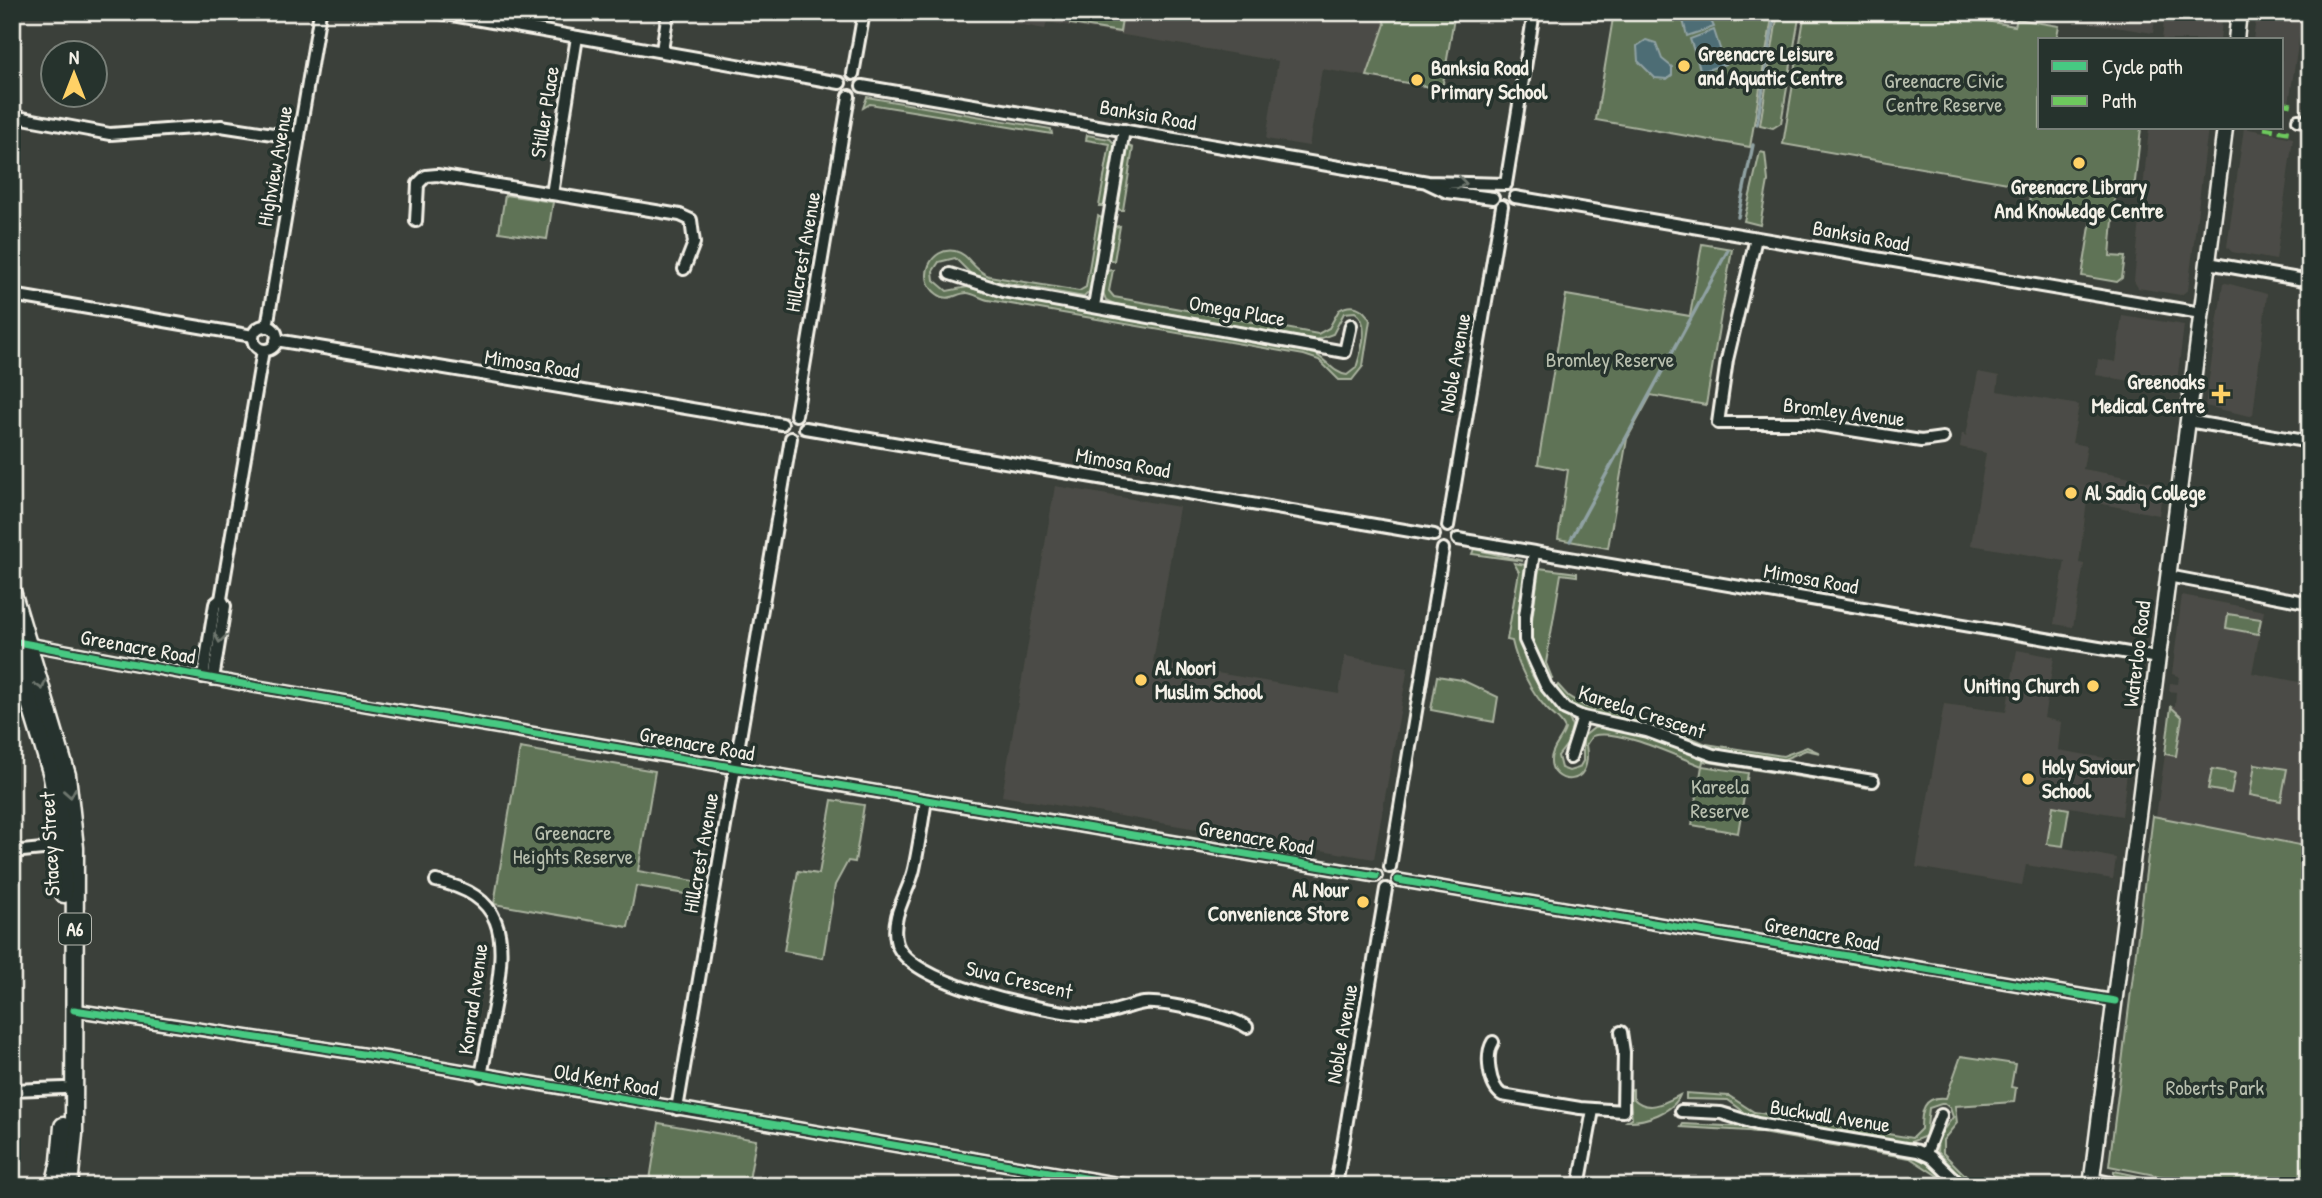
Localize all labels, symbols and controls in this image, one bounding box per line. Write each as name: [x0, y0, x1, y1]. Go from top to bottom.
north arrow: [38, 38, 108, 108]
legend: [2038, 38, 2284, 130]
place label: Greenacre Leisure and Aquatic Centre: [1698, 39, 1844, 93]
text: N: [69, 44, 79, 70]
text: Cycle path: [2102, 52, 2183, 81]
place label: Banksia Road Primary School: [1431, 53, 1548, 107]
marker: Greenacre Leisure and Aquatic Centre: [1676, 58, 1692, 74]
street label: Stiller Place: [523, 64, 566, 160]
park label: Greenacre Civic Centre Reserve: [1884, 66, 2005, 119]
marker: Banksia Road Primary School: [1409, 72, 1425, 88]
text: Path: [2102, 86, 2137, 115]
street label: Banksia Road: [1098, 92, 1199, 137]
street label: Highview Avenue: [250, 103, 299, 228]
marker: Greenacre Library And Knowledge Centre: [2071, 155, 2087, 171]
place label: Greenacre Library And Knowledge Centre: [1994, 172, 2164, 226]
one-way arrow: [1456, 175, 1468, 190]
street label: Hillcrest Avenue: [778, 190, 827, 314]
street label: Banksia Road: [1811, 213, 1912, 258]
street label: Omega Place: [1187, 288, 1287, 333]
street label: Noble Avenue: [1432, 311, 1477, 415]
street label: Mimosa Road: [483, 342, 582, 385]
park label: Bromley Reserve: [1546, 345, 1674, 374]
place label: Greenoaks Medical Centre: [2091, 367, 2206, 420]
marker: Greenoaks Medical Centre: [2211, 384, 2231, 404]
street label: Bromley Avenue: [1782, 390, 1907, 433]
street label: Mimosa Road: [1074, 440, 1173, 485]
place label: Al Sadiq College: [2085, 478, 2207, 508]
marker: Al Sadiq College: [2063, 485, 2079, 501]
street label: Mimosa Road: [1762, 556, 1861, 601]
street label: Waterloo Road: [2116, 599, 2157, 709]
street label: Greenacre Road: [78, 622, 198, 671]
one-way arrow: [213, 632, 228, 644]
place label: Al Noori Muslim School: [1155, 653, 1263, 706]
place label: Uniting Church: [1964, 671, 2079, 701]
marker: Al Noori Muslim School: [1133, 672, 1149, 688]
street label: Kareela Crescent: [1575, 677, 1710, 746]
marker: Uniting Church: [2085, 678, 2101, 694]
one-way arrow: [32, 679, 47, 691]
street label: Greenacre Road: [637, 719, 757, 768]
place label: Holy Saviour School: [2042, 752, 2136, 805]
marker: Holy Saviour School: [2020, 771, 2036, 787]
park label: Kareela Reserve: [1690, 772, 1750, 825]
one-way arrow: [62, 787, 77, 799]
street label: Stacey Street: [32, 790, 67, 897]
street label: Hillcrest Avenue: [676, 791, 725, 915]
street label: Greenacre Road: [1196, 813, 1316, 862]
park label: Greenacre Heights Reserve: [513, 818, 633, 871]
place label: Al Nour Convenience Store: [1208, 875, 1350, 928]
marker: Al Nour Convenience Store: [1355, 894, 1371, 910]
street label: Greenacre Road: [1762, 909, 1882, 958]
road number: A6: [59, 914, 91, 945]
street label: Konrad Avenue: [450, 942, 495, 1056]
street label: Suva Crescent: [963, 953, 1076, 1006]
street label: Noble Avenue: [1319, 982, 1364, 1086]
street label: Old Kent Road: [552, 1056, 661, 1103]
park label: Roberts Park: [2166, 1073, 2264, 1102]
street label: Buckwall Avenue: [1768, 1092, 1892, 1139]

